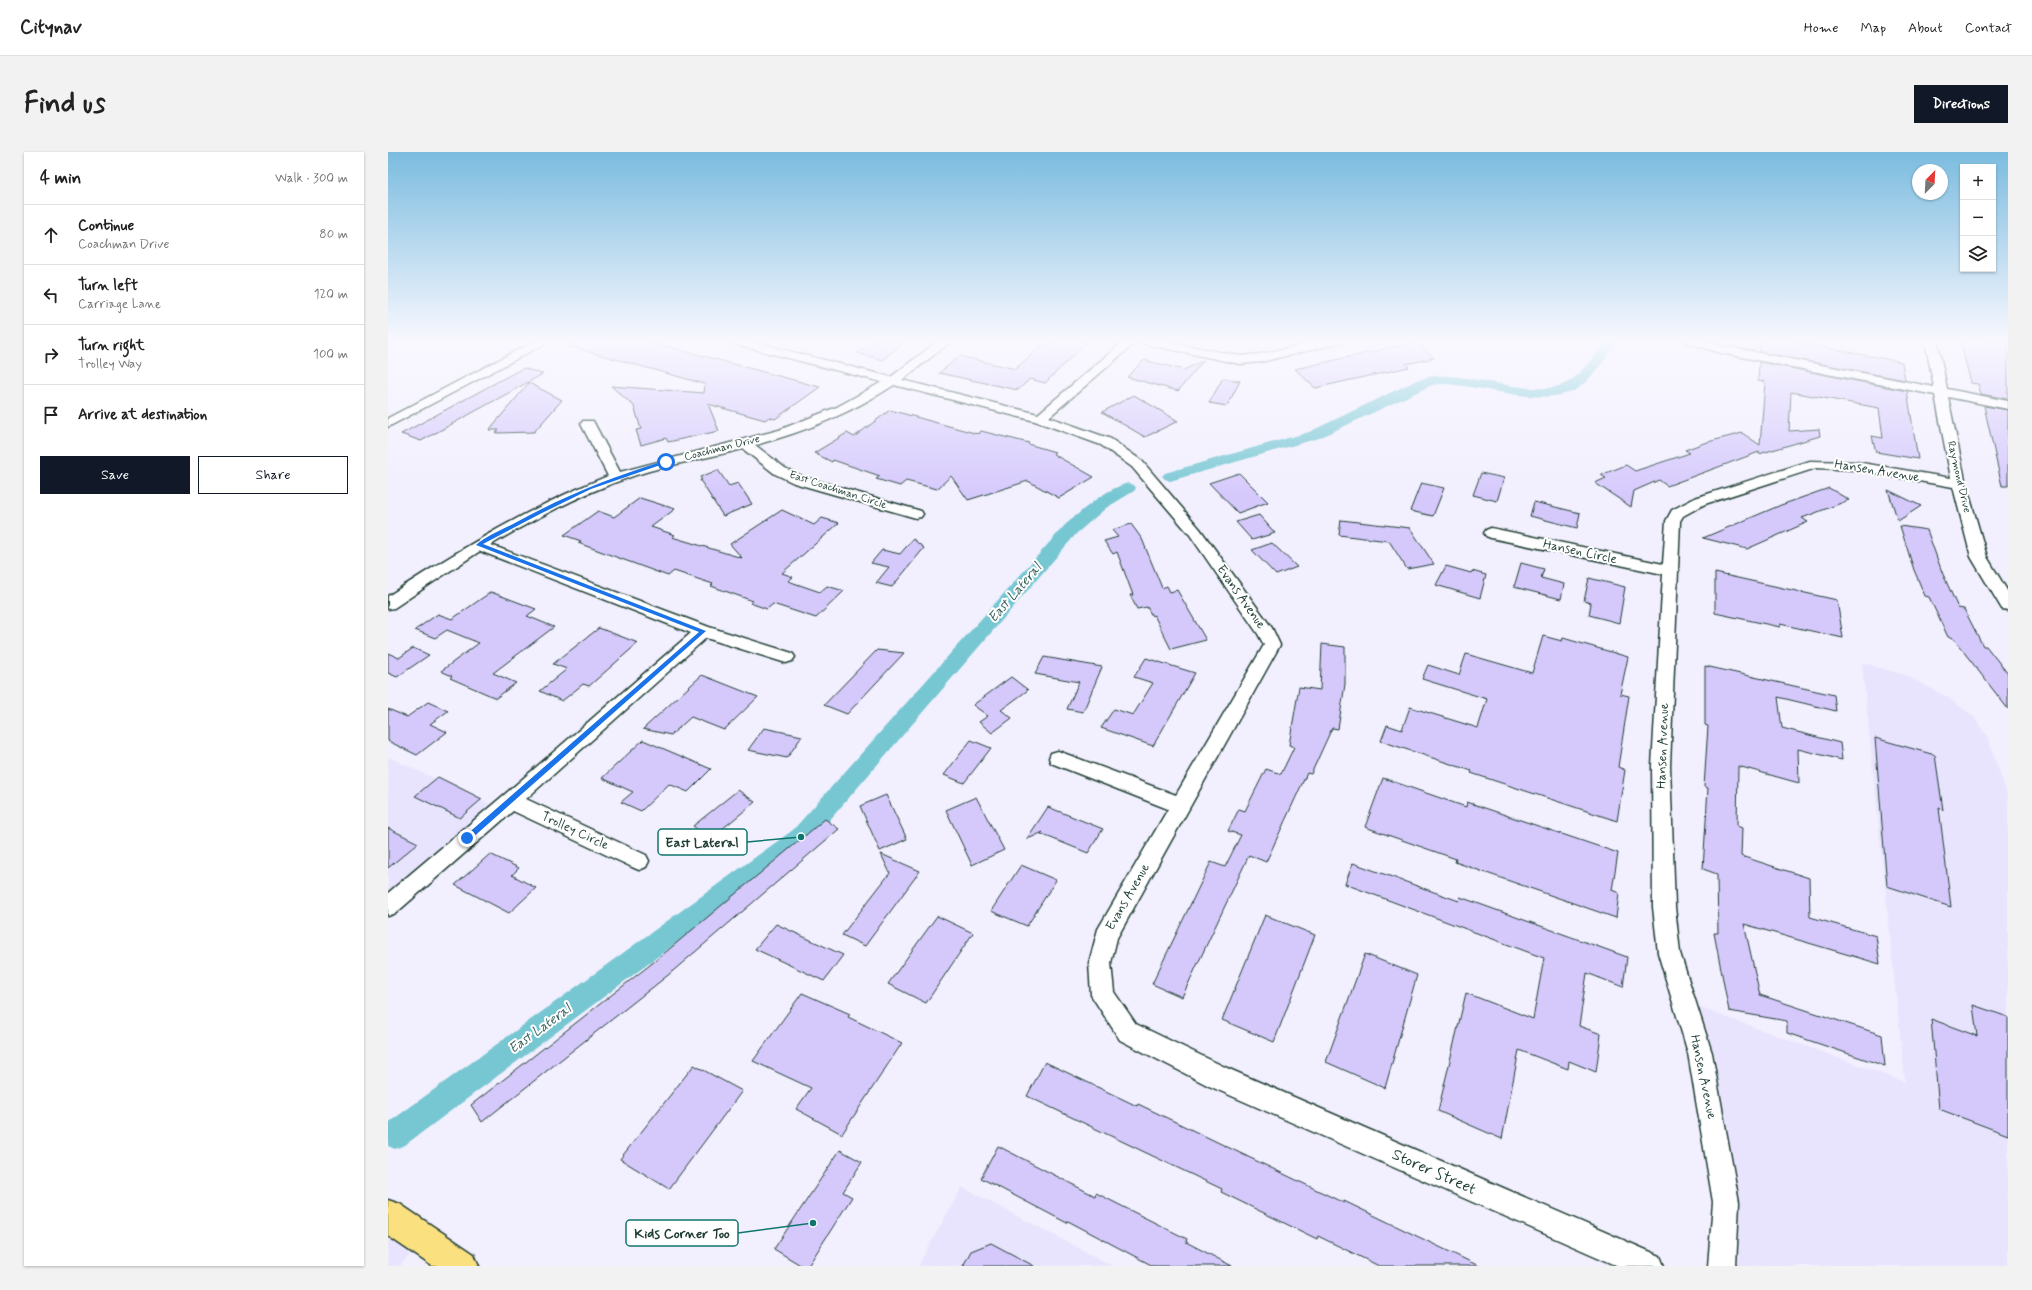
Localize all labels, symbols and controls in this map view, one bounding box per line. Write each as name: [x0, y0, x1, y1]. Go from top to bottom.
text: Citynav: [20, 15, 82, 40]
text: Home: [1804, 19, 1838, 37]
text: Map: [1860, 19, 1886, 37]
text: About: [1908, 19, 1943, 37]
text: Contact: [1965, 19, 2012, 37]
button: Directions: [1914, 85, 2008, 123]
text: Find us: [24, 86, 105, 123]
north arrow: [1912, 164, 1948, 200]
map controls: [1960, 164, 1996, 272]
button: +: [1960, 164, 1996, 200]
text: 4 min: [40, 167, 81, 189]
text: Walk · 300 m: [275, 170, 348, 187]
button: −: [1960, 200, 1996, 236]
text: Continue: [78, 216, 134, 236]
icon: ahead: [40, 224, 62, 246]
text: 80 m: [319, 226, 348, 243]
text: Coachman Drive: [78, 236, 169, 253]
button: layers: [1960, 236, 1996, 272]
text: Turn left: [78, 276, 138, 296]
icon: left: [40, 284, 62, 306]
text: 120 m: [314, 286, 348, 303]
text: Carriage Lane: [78, 296, 161, 313]
text: Turn right: [78, 336, 145, 356]
icon: right: [40, 344, 62, 366]
text: 100 m: [313, 346, 348, 363]
text: Trolley Way: [78, 356, 142, 373]
icon: arrive: [40, 404, 62, 426]
text: Arrive at destination: [78, 405, 207, 425]
street label: Coachman Drive: [683, 432, 761, 464]
street label: Raymond Drive: [1944, 440, 1974, 514]
route start: [657, 453, 675, 471]
button: Save: [40, 456, 190, 494]
button: Share: [198, 456, 348, 494]
street label: Hansen Avenue: [1833, 456, 1921, 486]
street label: East Coachman Circle: [788, 468, 888, 512]
street label: Hansen Circle: [1541, 536, 1619, 568]
water label: East Lateral: [984, 558, 1047, 627]
street label: Evans Avenue: [1213, 562, 1269, 632]
street label: Hansen Avenue: [1653, 703, 1673, 789]
street label: Trolley Circle: [538, 808, 612, 854]
route end: [458, 829, 476, 847]
callout: East Lateral: [658, 829, 747, 855]
text: East Lateral: [665, 834, 739, 852]
street label: Evans Avenue: [1102, 861, 1154, 933]
water label: East Lateral: [505, 999, 576, 1058]
street label: Hansen Avenue: [1686, 1033, 1720, 1121]
street label: Storer Street: [1389, 1144, 1479, 1200]
callout: Kids Corner Too: [626, 1220, 738, 1246]
text: Kids Corner Too: [634, 1225, 730, 1243]

